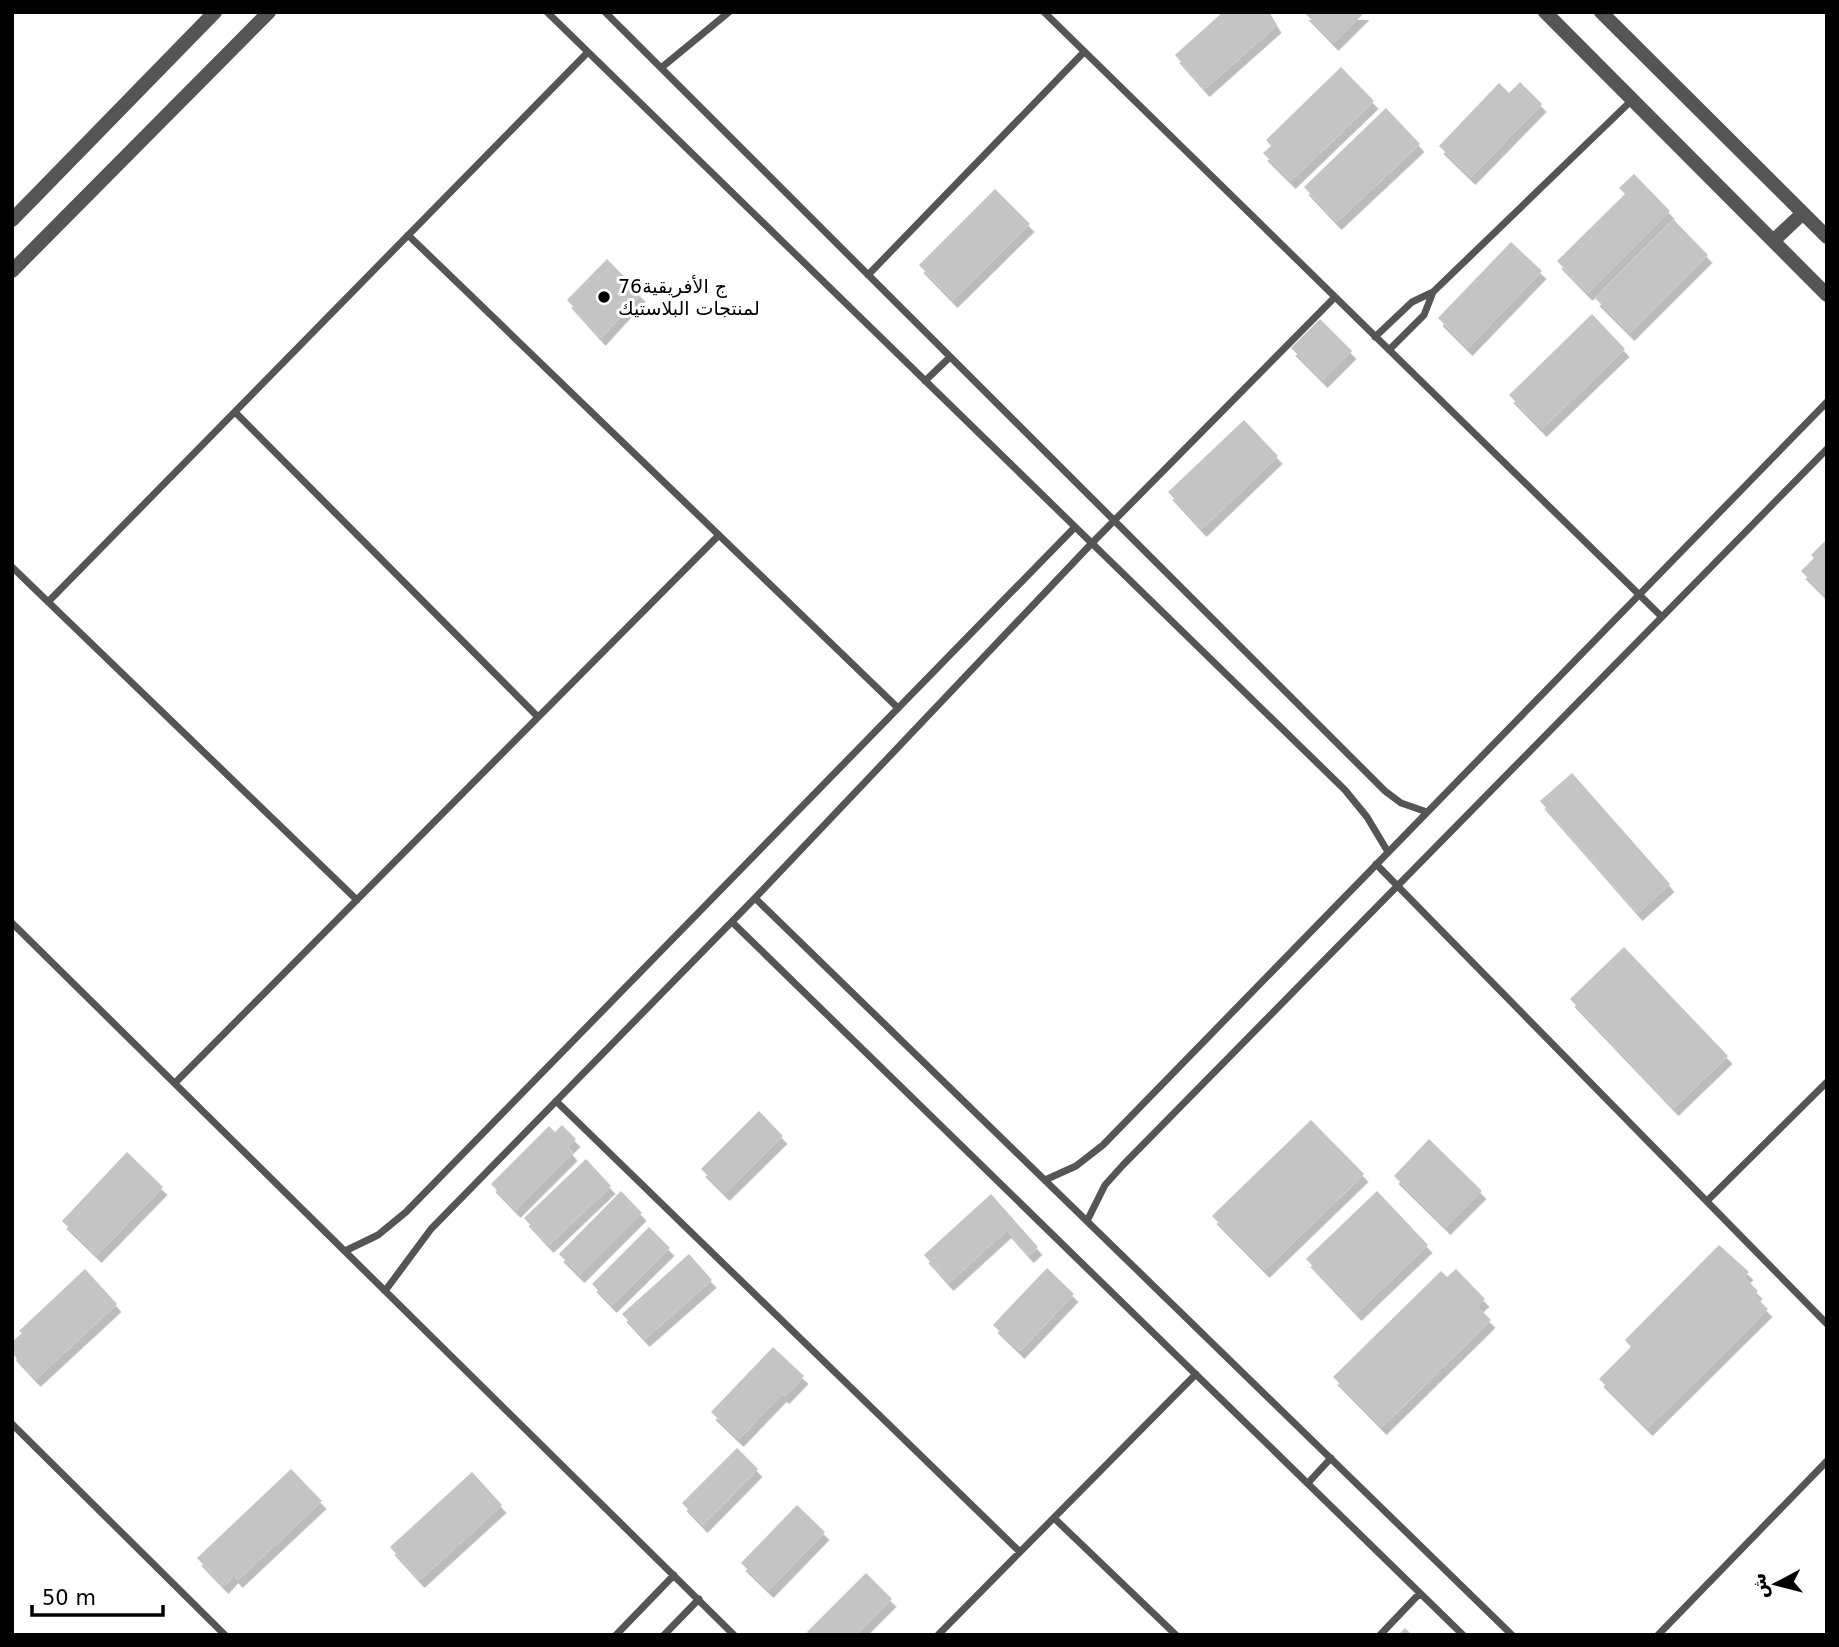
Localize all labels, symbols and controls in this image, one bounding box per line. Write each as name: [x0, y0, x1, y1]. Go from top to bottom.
place label: 76ج الأفريقية لمنتجات البلاستيك: [618, 275, 760, 319]
marker: 76ج الأفريقية لمنتجات البلاستيك: [596, 289, 612, 305]
north arrow: [1741, 1549, 1811, 1619]
text: ش: [1747, 1572, 1773, 1600]
scale bar: [32, 1574, 163, 1618]
text: 50 m: [42, 1586, 96, 1610]

